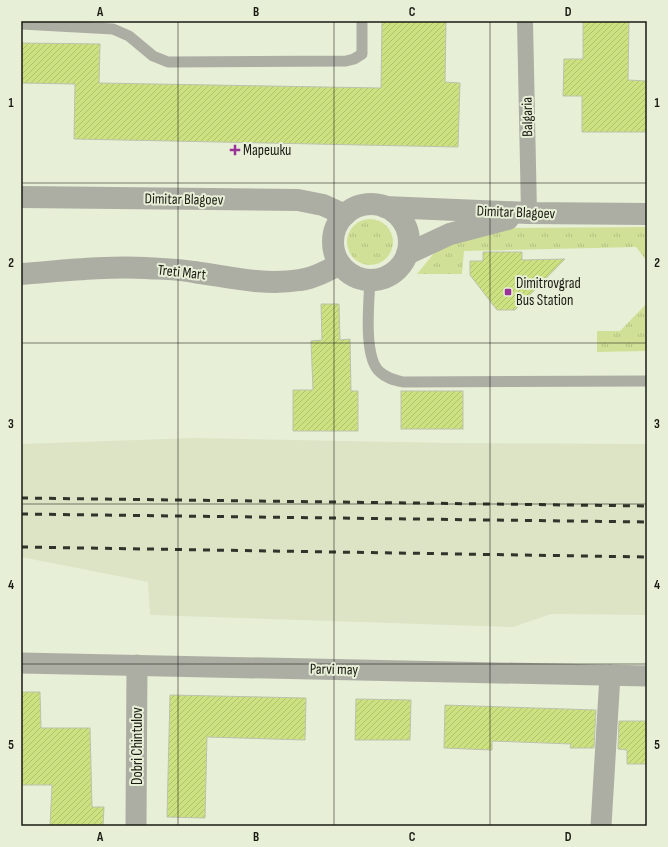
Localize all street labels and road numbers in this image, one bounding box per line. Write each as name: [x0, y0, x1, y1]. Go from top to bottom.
street label: Balgaria: [518, 97, 537, 137]
street label: Dimitar Blagoev: [144, 189, 224, 210]
street label: Dimitar Blagoev: [476, 202, 556, 223]
street label: Treti Mart: [157, 261, 207, 285]
street label: Parvi may: [310, 660, 359, 679]
street label: Dobri Chintulov: [128, 707, 147, 785]

